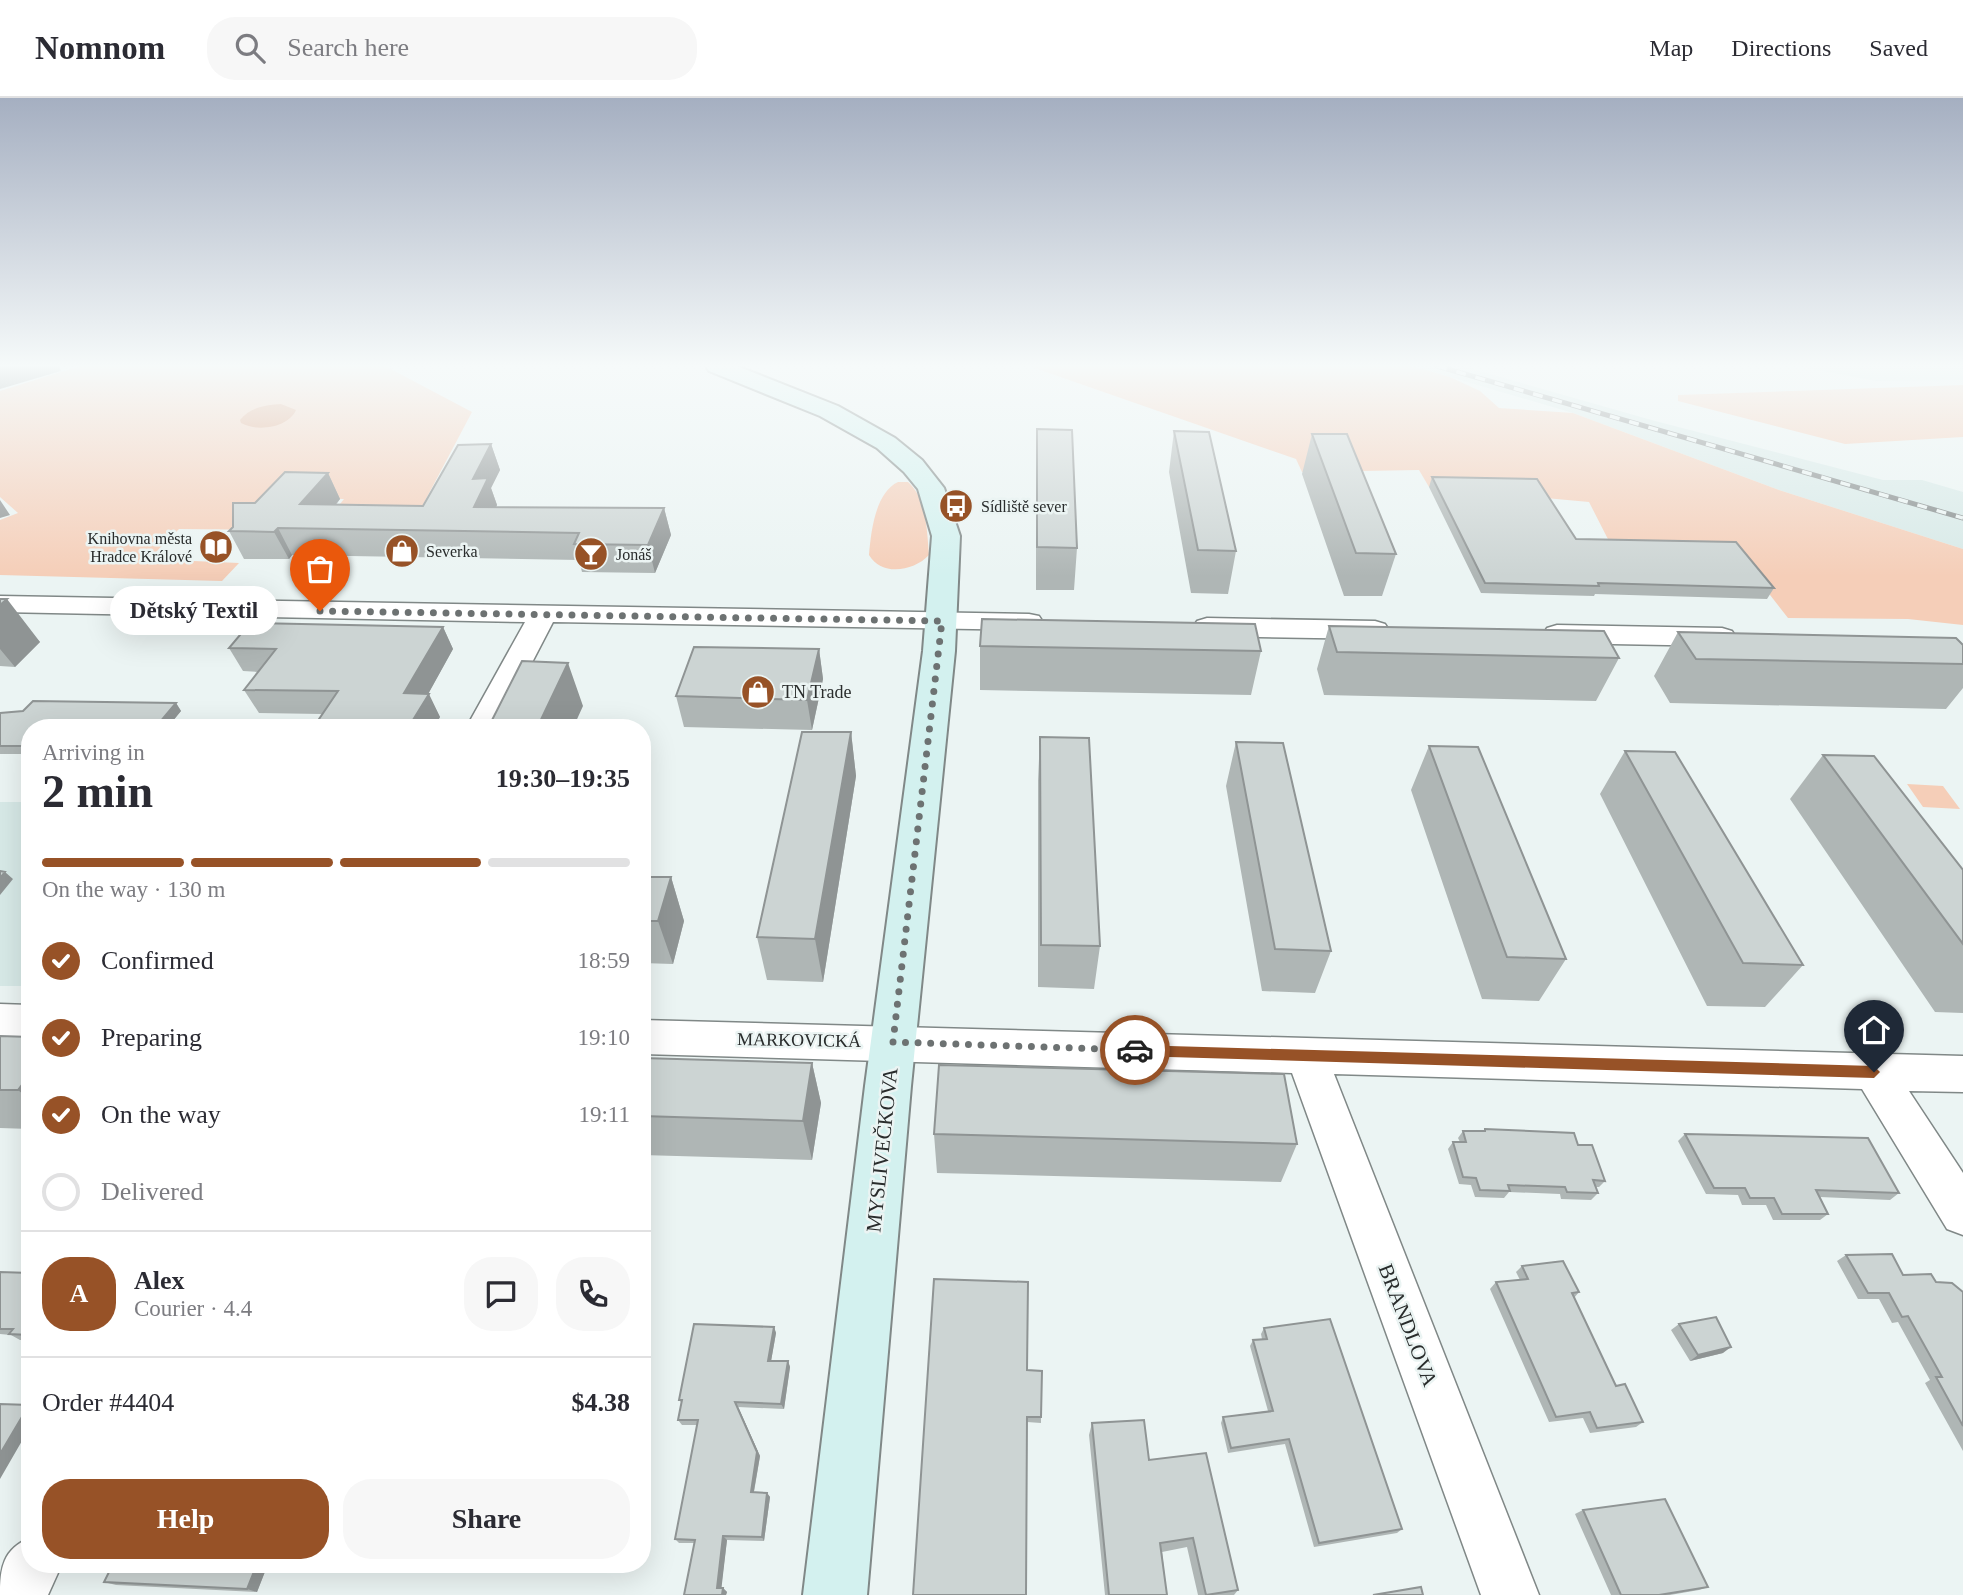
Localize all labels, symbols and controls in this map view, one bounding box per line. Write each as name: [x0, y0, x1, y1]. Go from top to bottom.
search box: [207, 17, 697, 80]
icon: search: [231, 29, 269, 67]
text: Nomnom: [35, 30, 165, 66]
text: Search here: [287, 33, 409, 62]
text: Map: [1649, 35, 1693, 61]
text: Directions: [1731, 35, 1831, 61]
text: Saved: [1869, 35, 1928, 61]
bus stop icon: Sídliště sever: [937, 487, 975, 525]
place label: Sídliště sever: [981, 498, 1067, 515]
library icon: Knihovna města Hradce Králové: [197, 528, 235, 566]
place label: Knihovna města Hradce Králové: [88, 530, 192, 565]
shop icon: Severka: [383, 532, 421, 570]
bar icon: Jonáš: [572, 535, 610, 573]
pin: [290, 539, 350, 611]
place label: Severka: [426, 543, 478, 560]
place label: Jonáš: [616, 546, 652, 563]
icon: bag: [301, 550, 339, 588]
callout: Dětský Textil: [110, 587, 278, 636]
text: Dětský Textil: [130, 598, 258, 623]
shop icon: TN Trade: [739, 673, 777, 711]
place label: TN Trade: [782, 682, 852, 702]
text: Arriving in: [42, 740, 145, 765]
text: 19:30–19:35: [496, 764, 630, 793]
text: 2 min: [42, 766, 153, 817]
text: On the way · 130 m: [42, 877, 225, 902]
icon: check: [42, 942, 80, 980]
text: Confirmed: [101, 946, 214, 975]
text: 18:59: [578, 948, 630, 973]
pin: [1844, 1000, 1904, 1072]
icon: home: [1855, 1011, 1893, 1049]
courier: [1100, 1015, 1170, 1085]
icon: check: [42, 1019, 80, 1057]
text: Preparing: [101, 1023, 202, 1052]
text: 19:10: [578, 1025, 630, 1050]
street label: MARKOVICKÁ: [737, 1028, 861, 1051]
icon: car: [1116, 1031, 1154, 1069]
street label: MYSLIVEČKOVA: [861, 1066, 903, 1233]
icon: check: [42, 1096, 80, 1134]
text: On the way: [101, 1100, 221, 1129]
text: 19:11: [578, 1102, 630, 1127]
text: Delivered: [101, 1177, 204, 1206]
button: chat: [464, 1257, 538, 1331]
button: phone: [556, 1257, 630, 1331]
street label: BRANDLOVA: [1374, 1260, 1443, 1390]
text: Alex: [134, 1266, 185, 1295]
text: A: [70, 1279, 88, 1308]
text: Courier · 4.4: [134, 1296, 252, 1321]
text: Order #4404: [42, 1388, 174, 1417]
text: $4.38: [572, 1388, 630, 1417]
button: Help: [42, 1479, 329, 1559]
button: Share: [343, 1479, 630, 1559]

